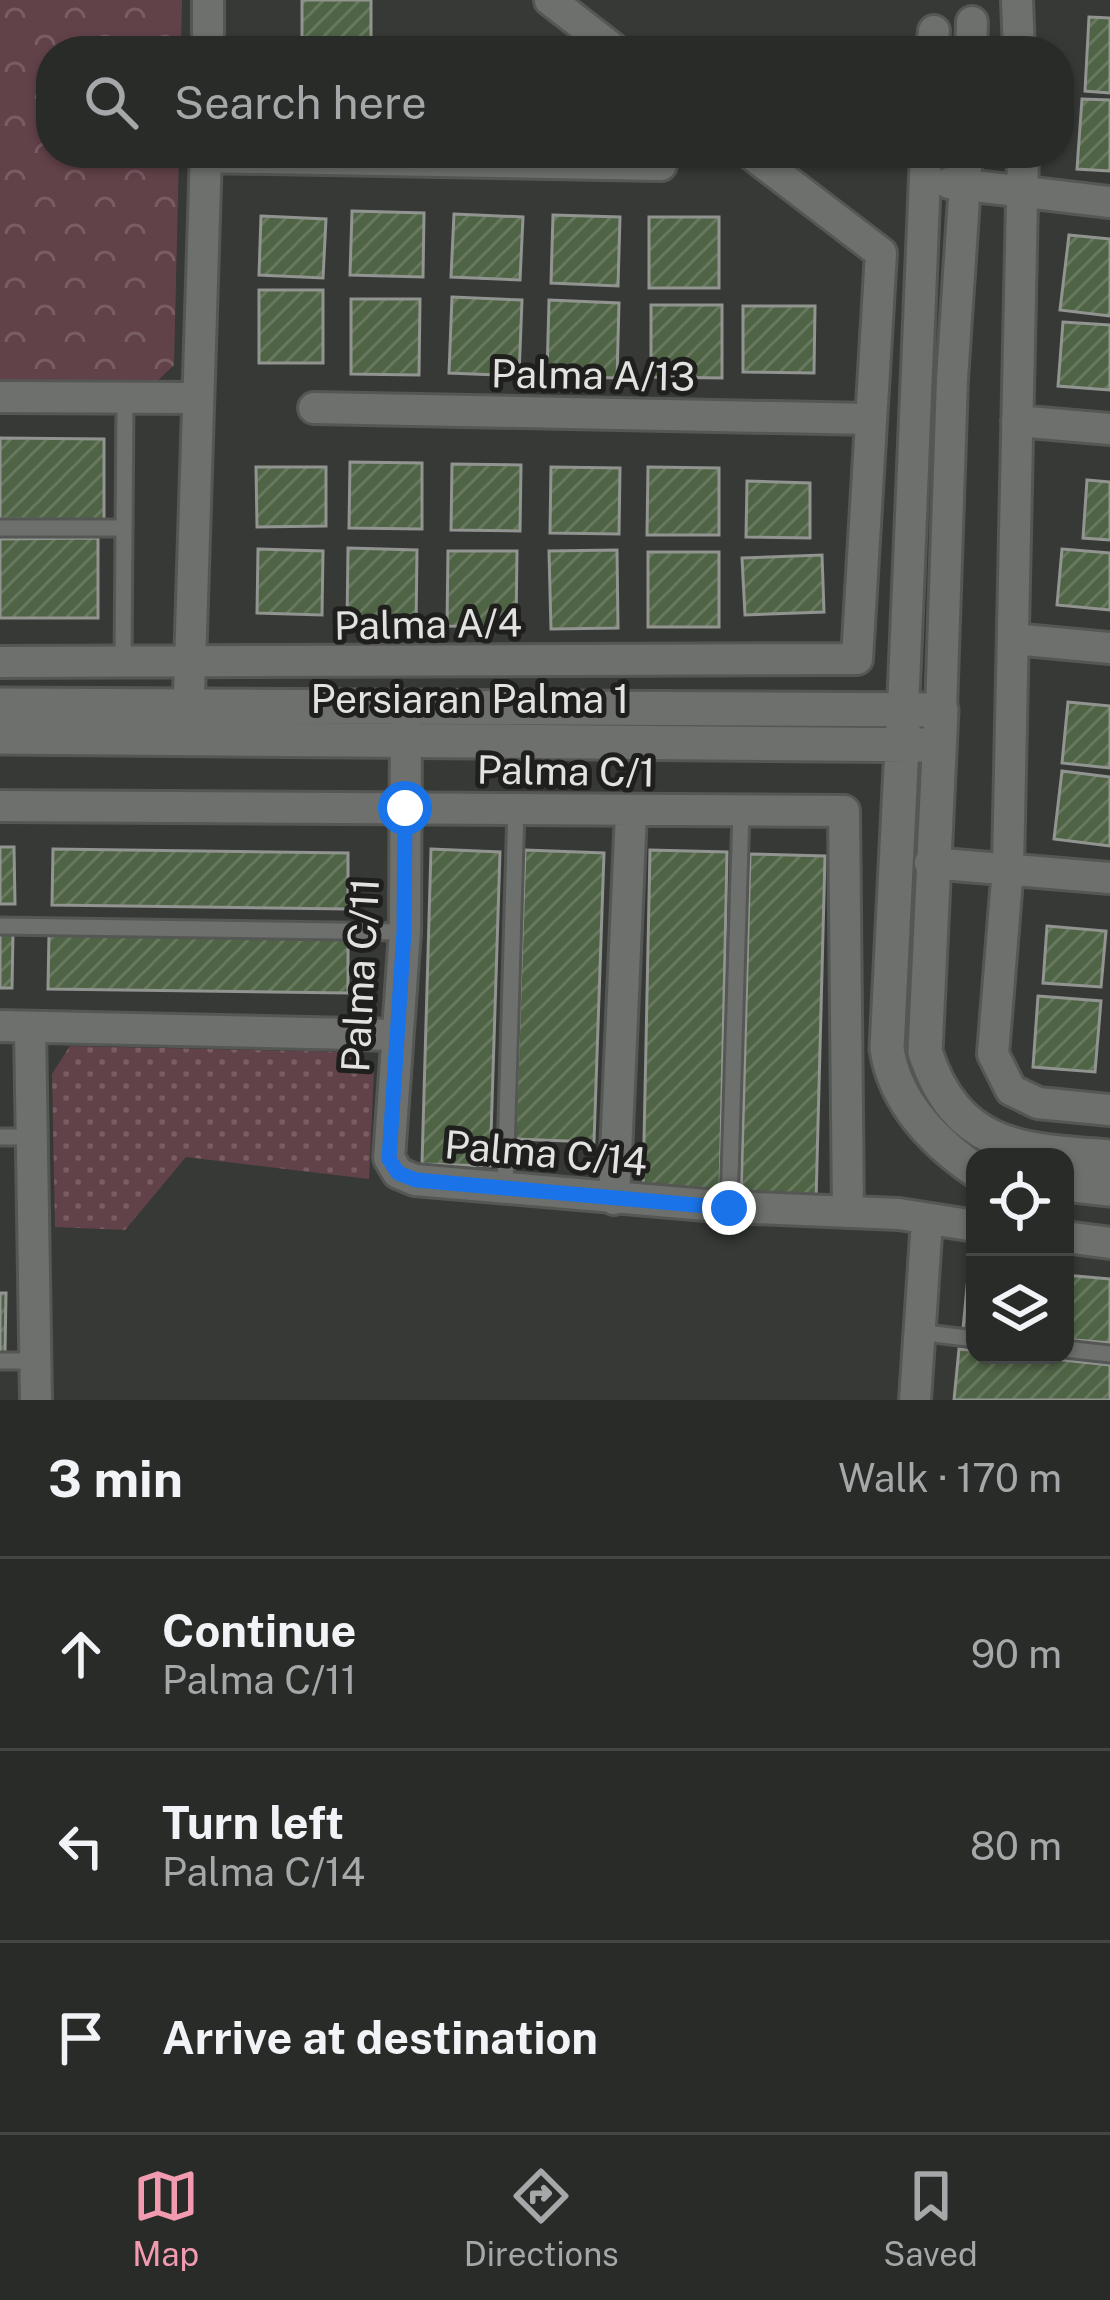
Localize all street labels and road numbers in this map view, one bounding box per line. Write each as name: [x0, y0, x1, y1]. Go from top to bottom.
street label: Palma A/13: [491, 350, 695, 400]
street label: Palma A/4: [333, 599, 523, 649]
street label: Persiaran Palma 1: [311, 676, 629, 722]
street label: Palma C/1: [476, 746, 656, 796]
street label: Palma C/11: [332, 877, 388, 1073]
street label: Palma C/14: [443, 1121, 649, 1185]

